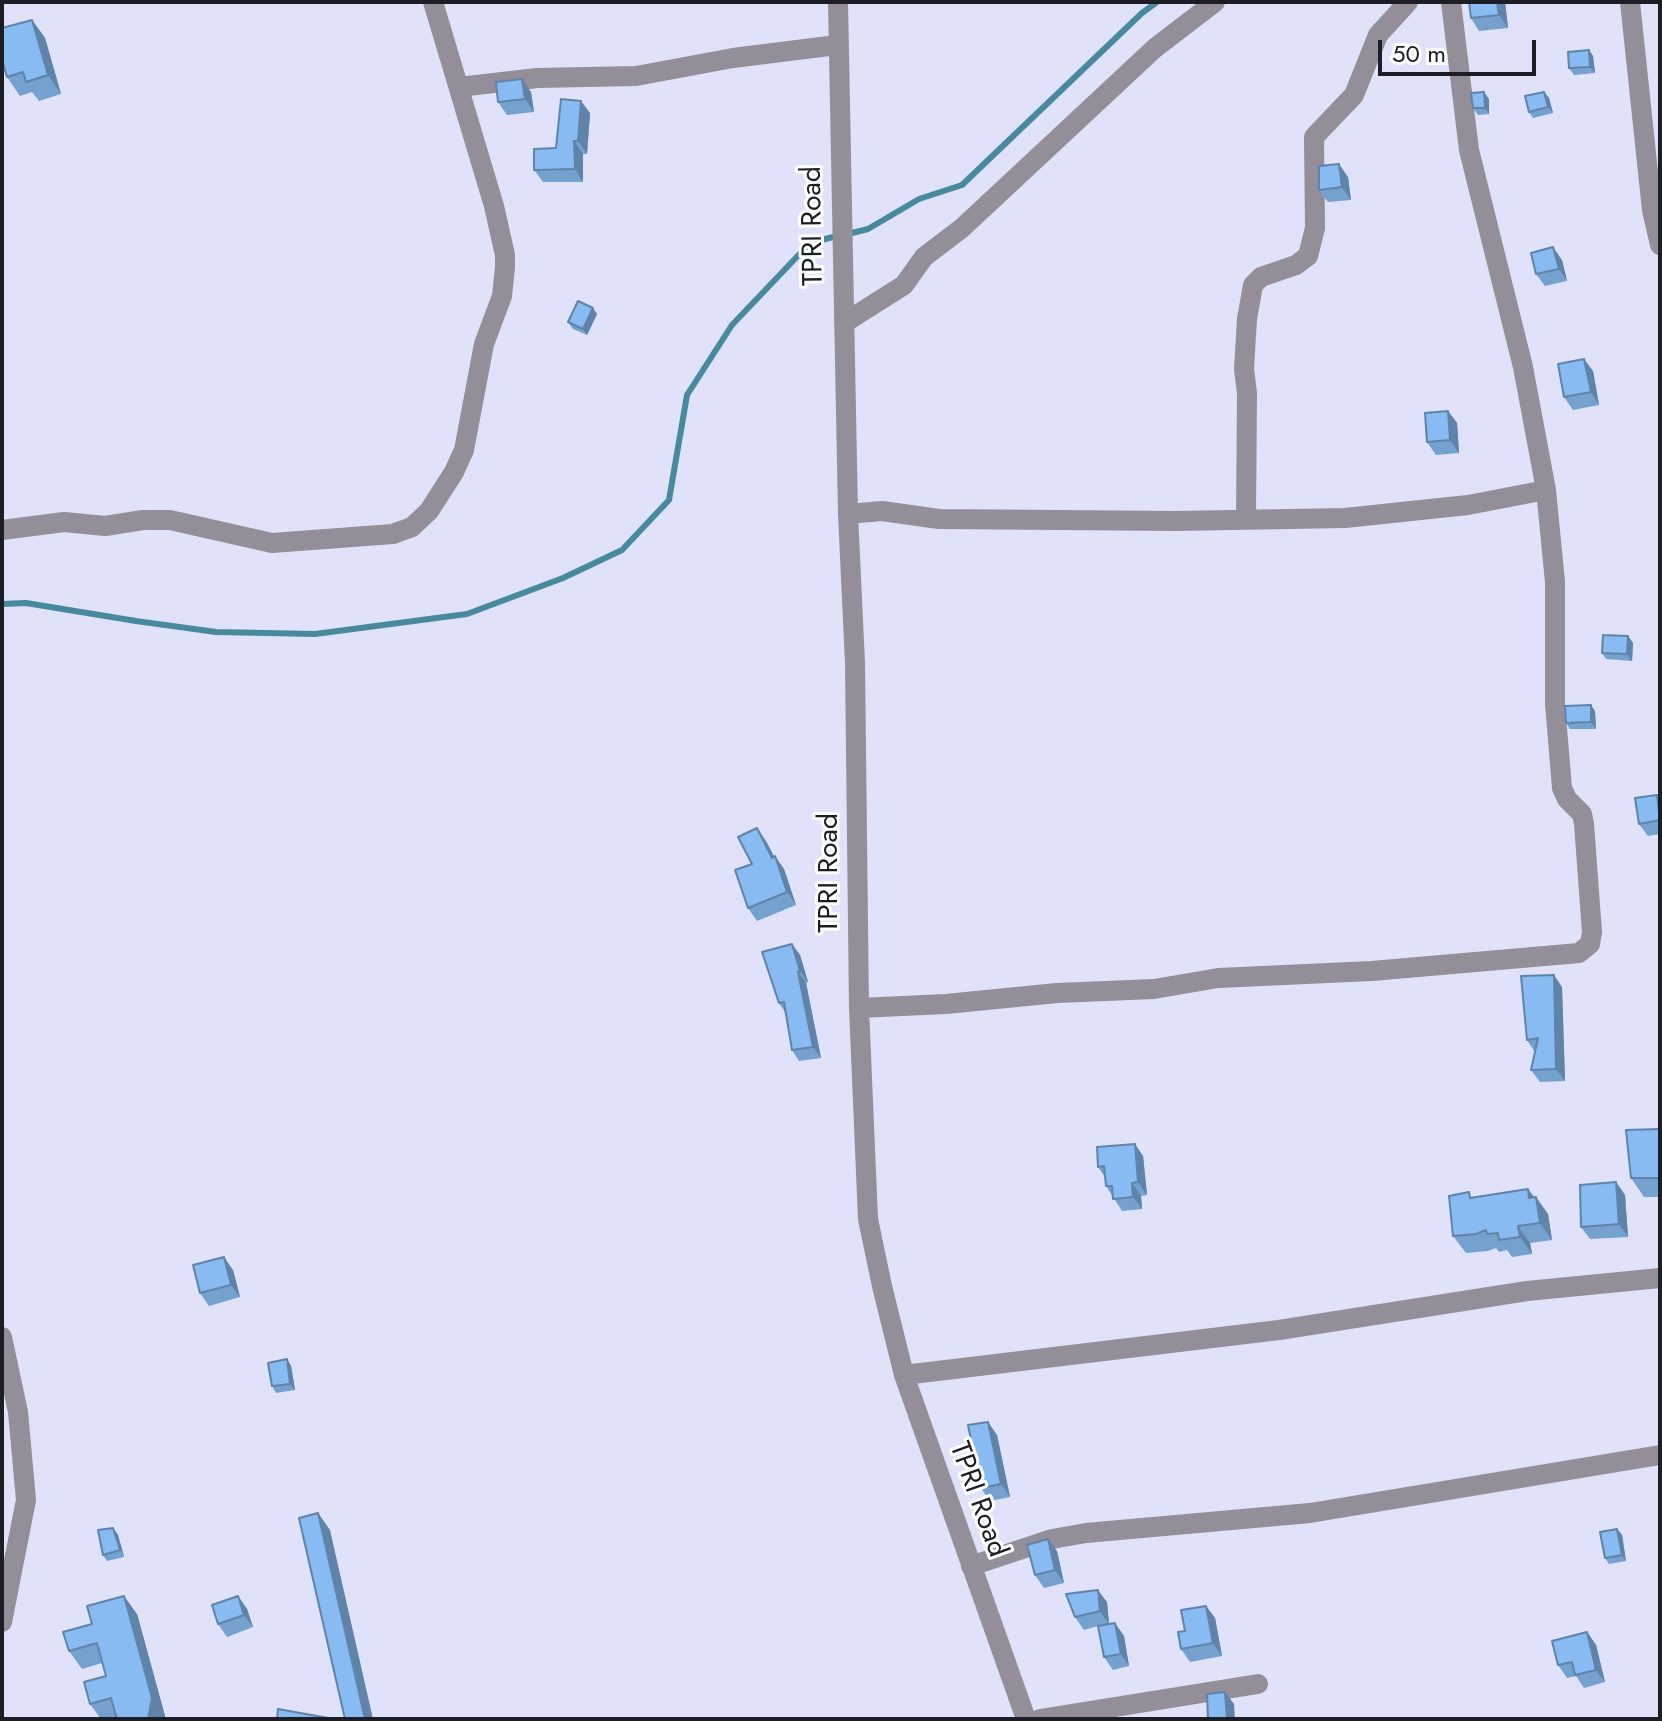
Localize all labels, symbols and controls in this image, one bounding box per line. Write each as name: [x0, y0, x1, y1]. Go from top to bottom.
scale bar: [1382, 24, 1540, 74]
text: 50 m: [1392, 36, 1446, 71]
street label: TPRI Road: [796, 166, 832, 286]
street label: TPRI Road: [813, 813, 847, 933]
street label: TPRI Road: [941, 1438, 1013, 1562]

